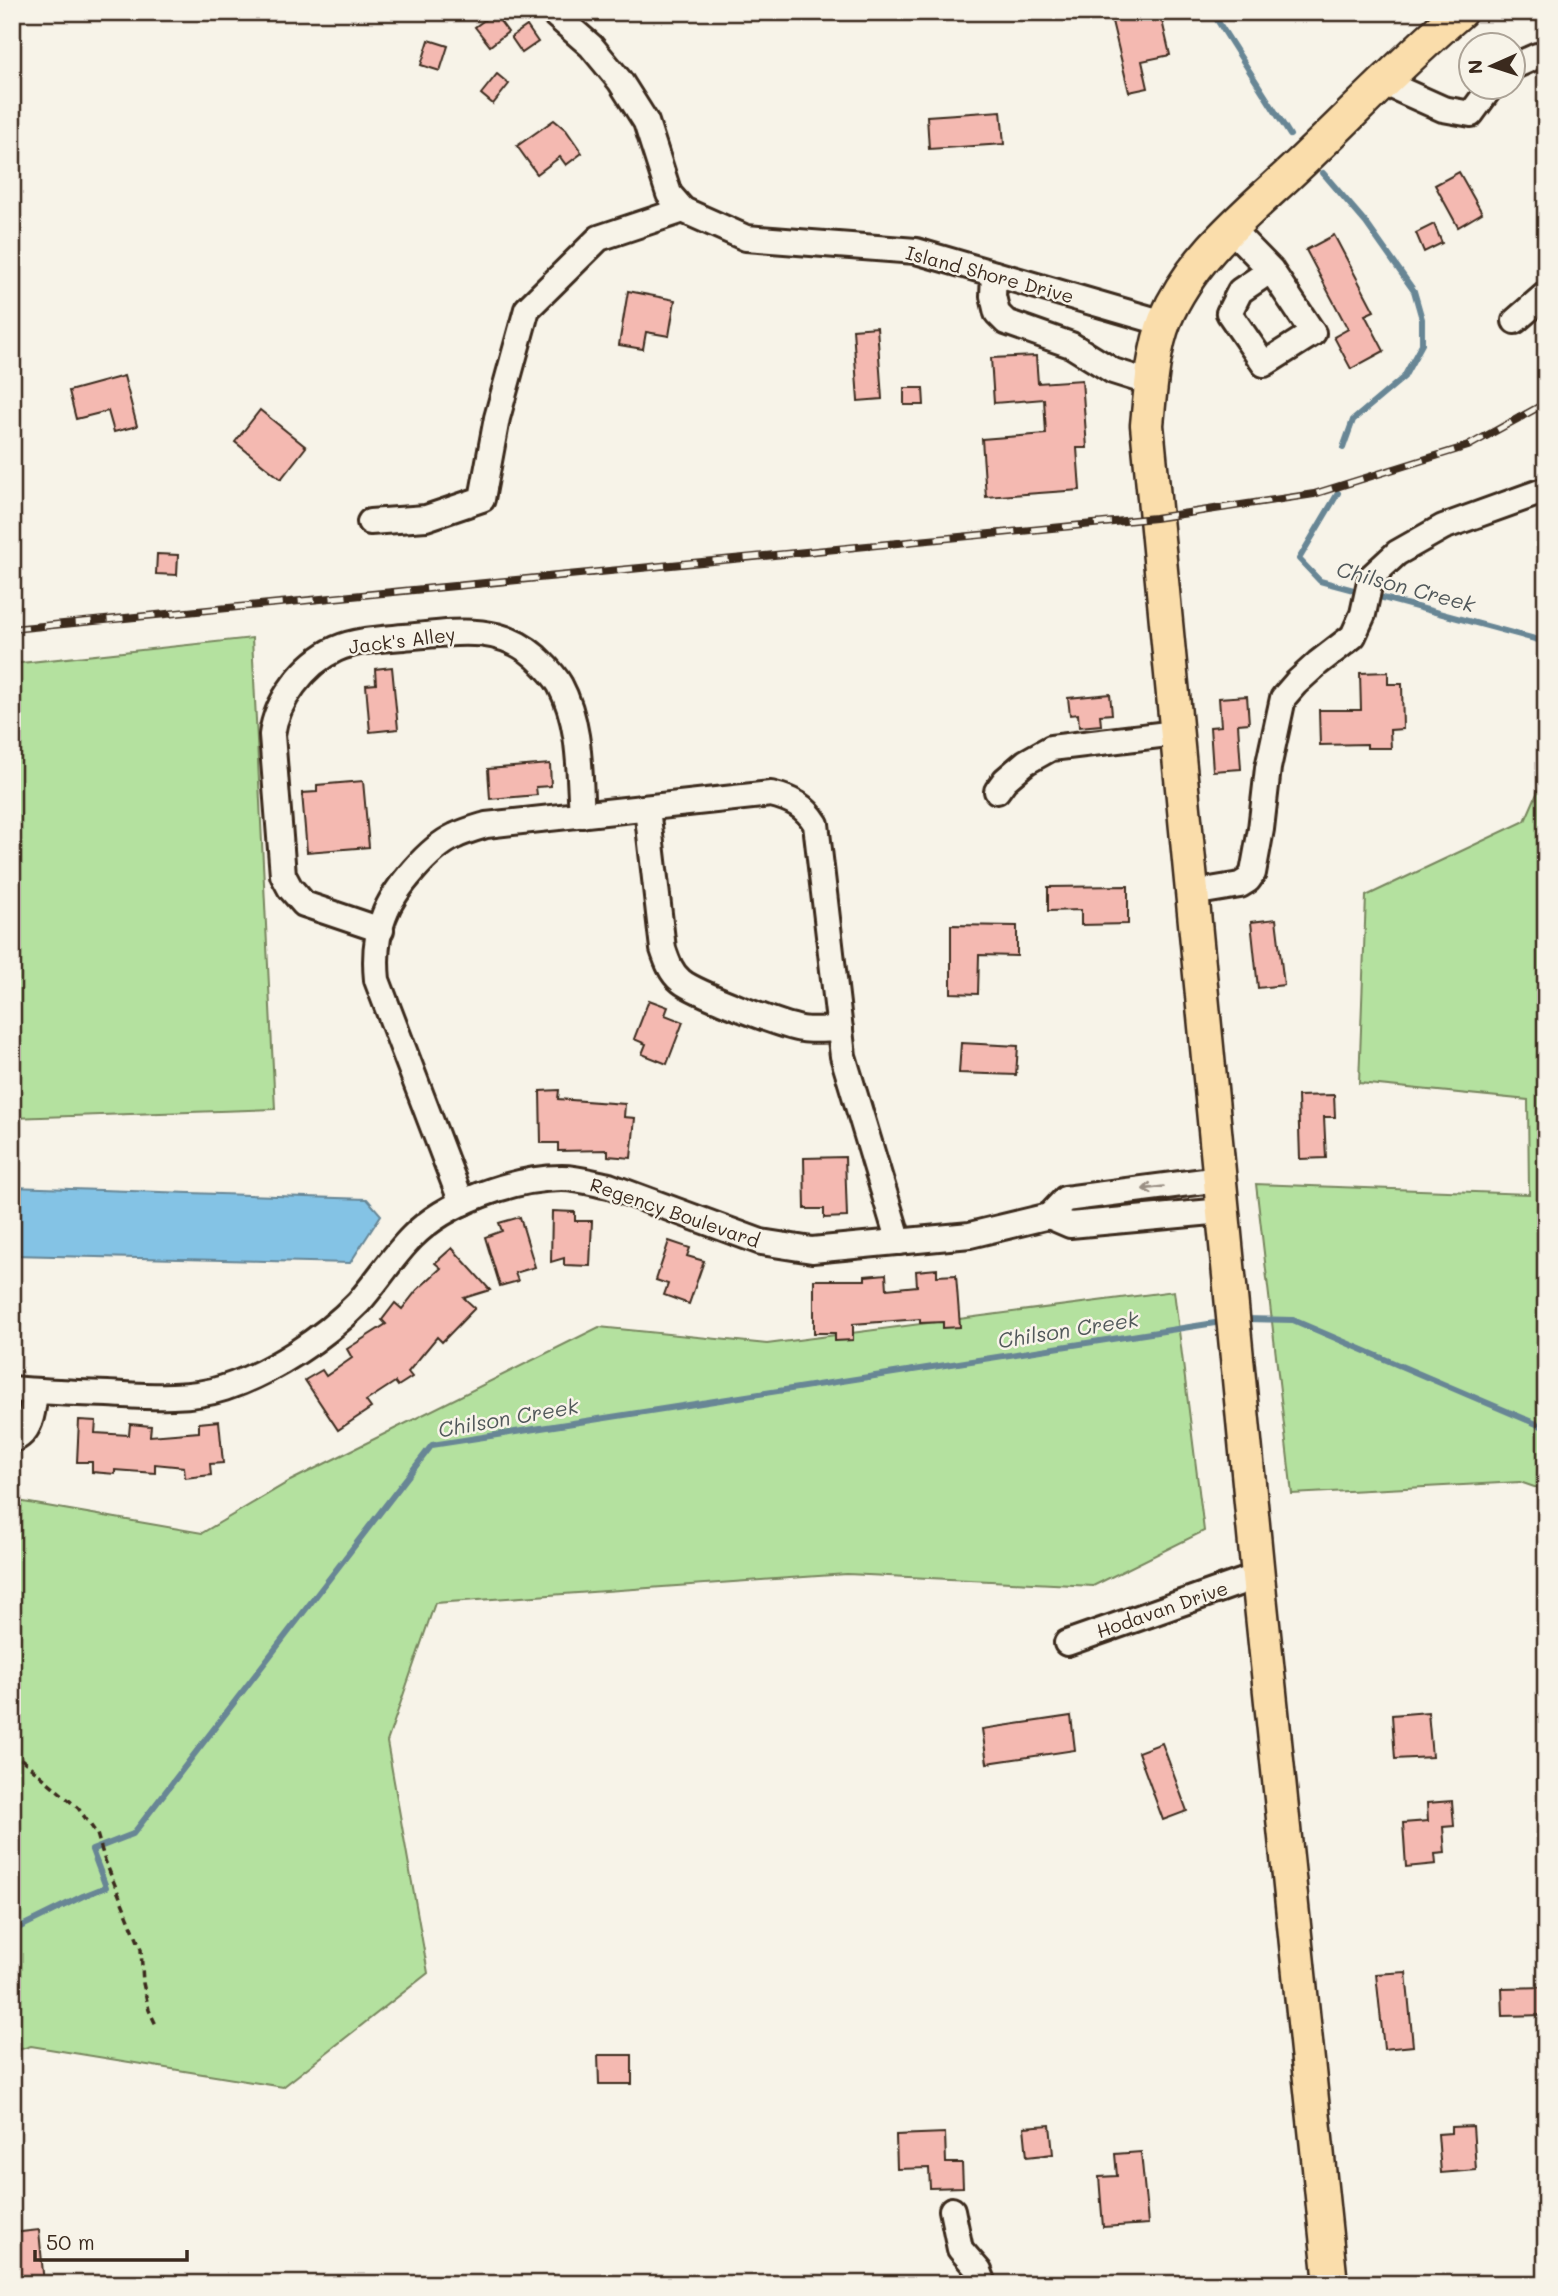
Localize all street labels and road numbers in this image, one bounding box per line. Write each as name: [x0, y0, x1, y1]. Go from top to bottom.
street label: Island Shore Drive: [903, 240, 1077, 308]
street label: Jack's Alley: [347, 621, 457, 659]
street label: Regency Boulevard: [587, 1171, 763, 1253]
street label: Hodavan Drive: [1093, 1575, 1231, 1643]

